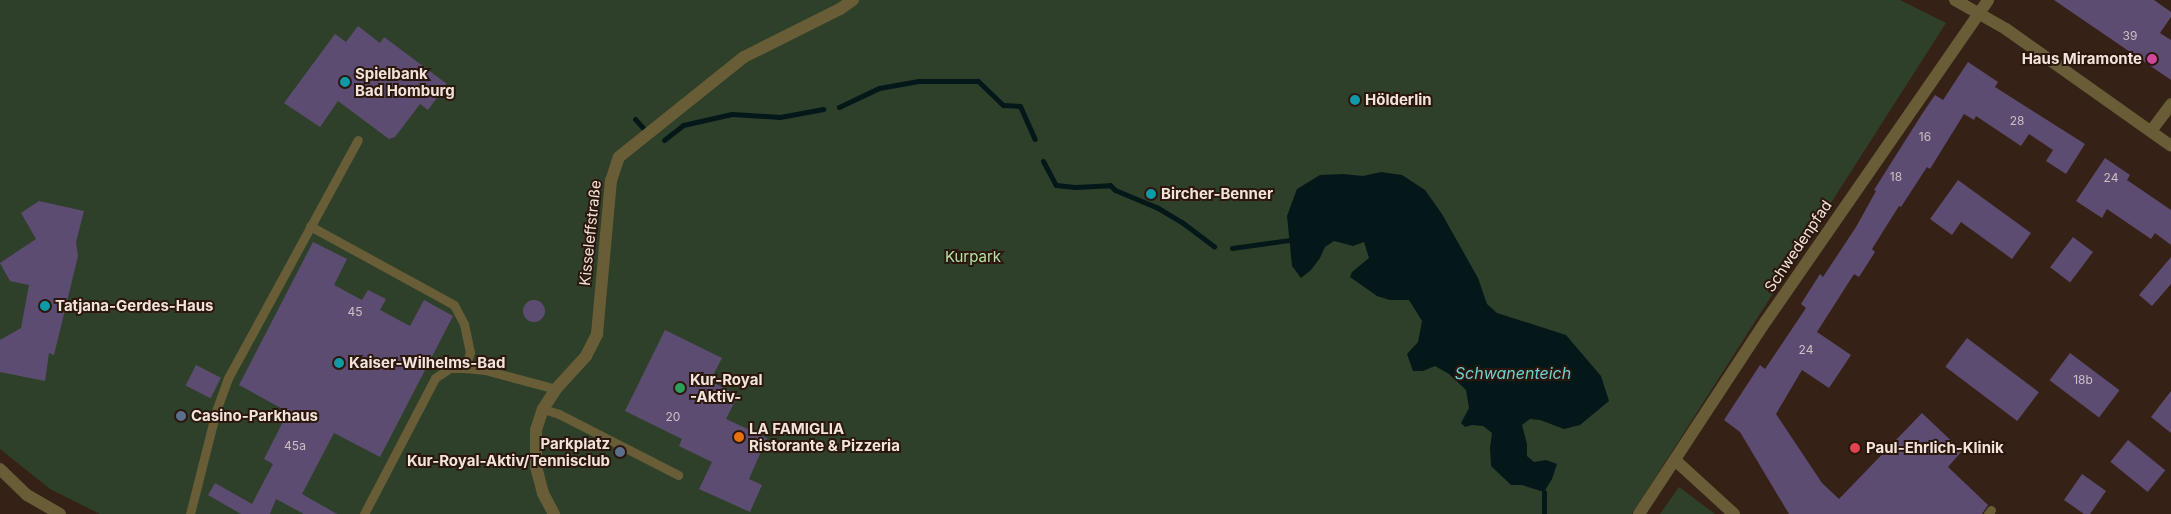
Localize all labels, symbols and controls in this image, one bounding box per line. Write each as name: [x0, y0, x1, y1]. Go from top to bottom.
house number: 39: [2123, 29, 2137, 43]
place label: Haus Miramonte: [2022, 50, 2142, 68]
marker: Haus Miramonte: [2146, 53, 2158, 65]
place label: Spielbank Bad Homburg: [355, 64, 455, 99]
marker: Spielbank Bad Homburg: [339, 76, 351, 88]
place label: Hölderlin: [1365, 91, 1432, 109]
marker: Hölderlin: [1349, 94, 1361, 106]
house number: 28: [2010, 114, 2024, 128]
house number: 16: [1919, 130, 1931, 144]
house number: 18: [1890, 170, 1902, 184]
house number: 24: [2104, 171, 2118, 185]
street label: Kisseleffstraße: [576, 179, 604, 287]
place label: Bircher-Benner: [1161, 185, 1273, 203]
marker: Bircher-Benner: [1145, 188, 1157, 200]
street label: Schwedenpfad: [1761, 197, 1835, 295]
park label: Kurpark: [945, 248, 1001, 266]
place label: Tatjana-Gerdes-Haus: [55, 297, 213, 315]
marker: Tatjana-Gerdes-Haus: [39, 300, 51, 312]
house number: 45: [347, 305, 363, 319]
house number: 24: [1799, 343, 1813, 357]
place label: Kaiser-Wilhelms-Bad: [349, 354, 505, 372]
marker: Kaiser-Wilhelms-Bad: [333, 357, 345, 369]
water label: Schwanenteich: [1455, 363, 1571, 383]
place label: Kur-Royal -Aktiv-: [690, 370, 762, 405]
house number: 18b: [2073, 373, 2093, 387]
marker: Kur-Royal -Aktiv-: [674, 382, 686, 394]
place label: Casino-Parkhaus: [191, 407, 318, 425]
marker: Casino-Parkhaus: [175, 410, 187, 422]
house number: 20: [666, 410, 680, 424]
place label: LA FAMIGLIA Ristorante & Pizzeria: [749, 419, 900, 454]
marker: LA FAMIGLIA Ristorante & Pizzeria: [733, 431, 745, 443]
place label: Parkplatz Kur-Royal-Aktiv/Tennisclub: [407, 434, 610, 469]
house number: 45a: [284, 439, 306, 453]
place label: Paul-Ehrlich-Klinik: [1866, 439, 2004, 457]
marker: Paul-Ehrlich-Klinik: [1848, 441, 1862, 455]
marker: Parkplatz Kur-Royal-Aktiv/Tennisclub: [614, 446, 626, 458]

